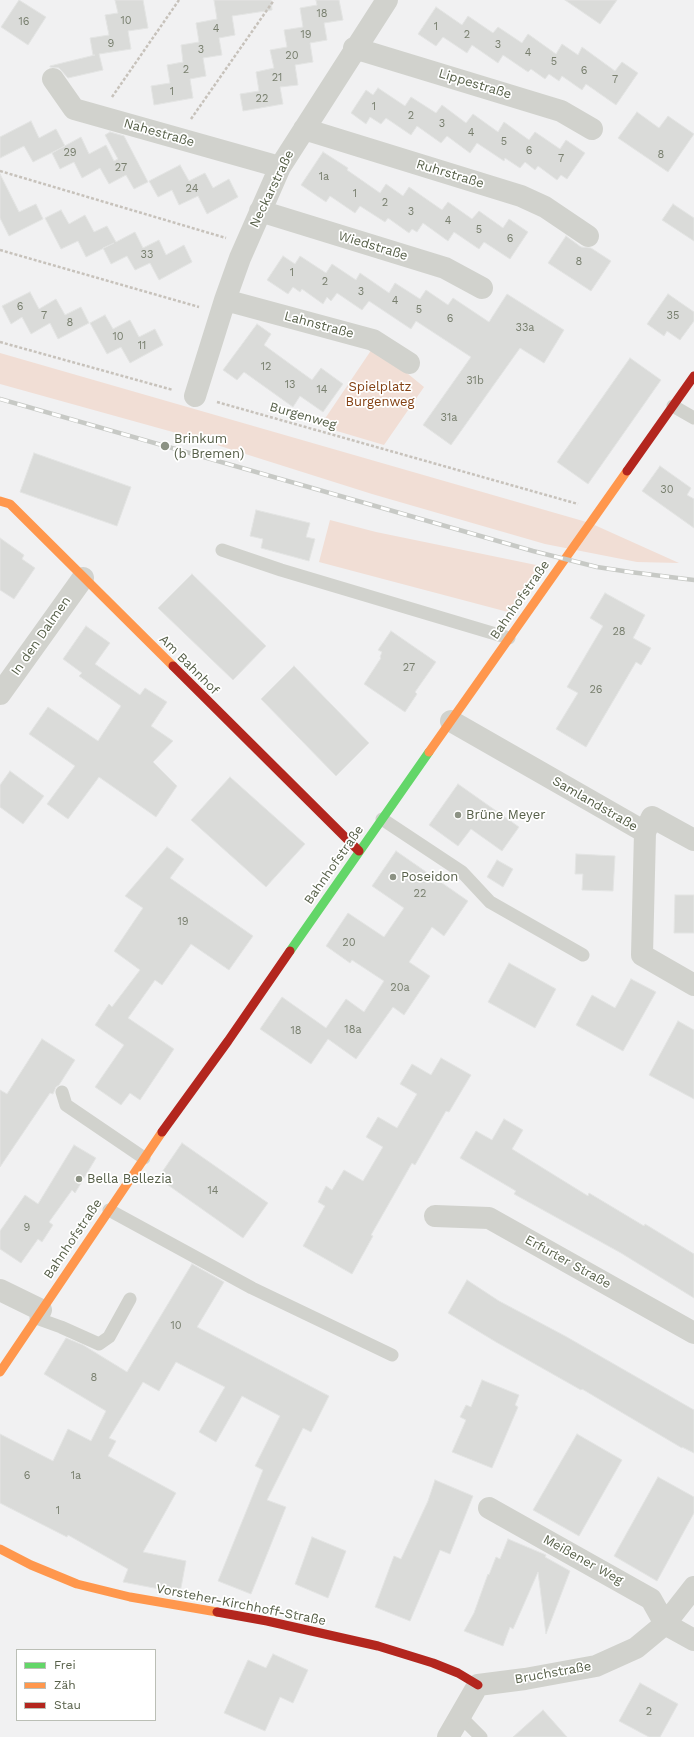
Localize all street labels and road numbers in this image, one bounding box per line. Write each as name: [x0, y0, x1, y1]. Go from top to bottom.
street label: Lippestraße: [437, 66, 513, 102]
street label: Nahestraße: [122, 115, 196, 151]
street label: Neckarstraße: [247, 148, 297, 230]
street label: Ruhrstraße: [414, 156, 486, 192]
street label: Wiedstraße: [336, 228, 410, 264]
street label: Lahnstraße: [282, 308, 356, 342]
street label: Burgenweg: [268, 399, 338, 433]
street label: Bahnhofstraße: [487, 557, 553, 643]
street label: In den Dalmen: [8, 593, 74, 679]
street label: Am Bahnhof: [156, 632, 222, 698]
street label: Samlandstraße: [550, 773, 640, 835]
street label: Bahnhofstraße: [301, 822, 367, 908]
street label: Bahnhofstraße: [41, 1196, 105, 1282]
street label: Erfurter Straße: [522, 1232, 614, 1292]
street label: Meißener Weg: [540, 1532, 626, 1588]
street label: Vorsteher-Kirchhoff-Straße: [155, 1581, 327, 1629]
street label: Bruchstraße: [514, 1659, 592, 1687]

